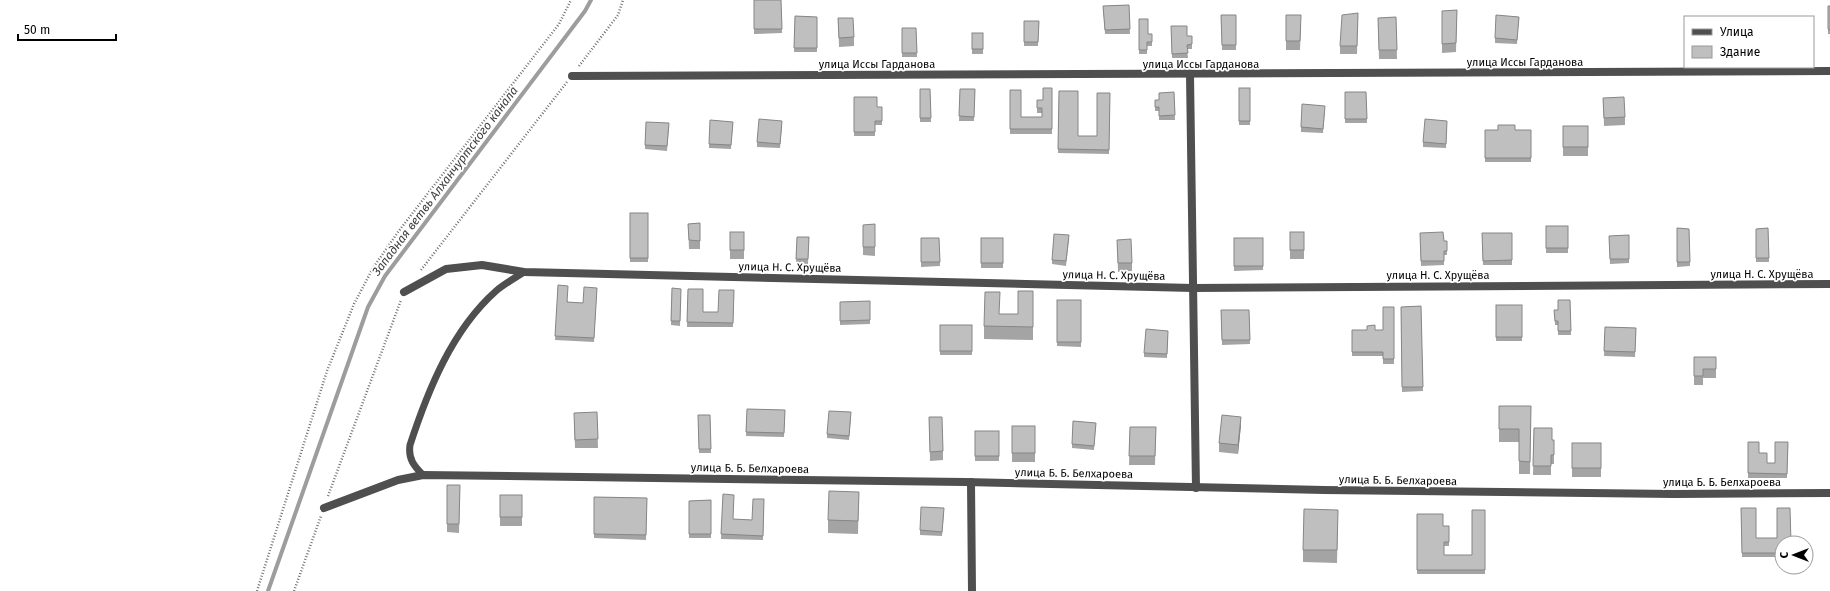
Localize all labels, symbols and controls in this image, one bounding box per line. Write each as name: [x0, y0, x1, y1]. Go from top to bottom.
scale bar: [18, 16, 116, 42]
legend: [1684, 16, 1814, 68]
text: 50 m: [24, 23, 50, 37]
text: Улица: [1720, 25, 1754, 39]
text: Здание: [1720, 45, 1760, 59]
street label: улица Иссы Гарданова: [1467, 56, 1583, 69]
street label: улица Иссы Гарданова: [819, 58, 935, 71]
street label: улица Иссы Гарданова: [1143, 58, 1259, 71]
water label: Западная ветвь Алханчуртского канала: [369, 84, 521, 279]
street label: улица Н. С. Хрущёва: [738, 260, 842, 275]
street label: улица Н. С. Хрущёва: [1062, 268, 1166, 283]
street label: улица Н. С. Хрущёва: [1711, 268, 1813, 281]
street label: улица Н. С. Хрущёва: [1387, 269, 1489, 282]
street label: улица Б. Б. Белхароева: [691, 461, 809, 476]
street label: улица Б. Б. Белхароева: [1015, 466, 1133, 481]
street label: улица Б. Б. Белхароева: [1339, 473, 1457, 488]
street label: улица Б. Б. Белхароева: [1663, 476, 1781, 489]
north arrow: [1774, 535, 1814, 575]
text: С: [1778, 551, 1791, 558]

